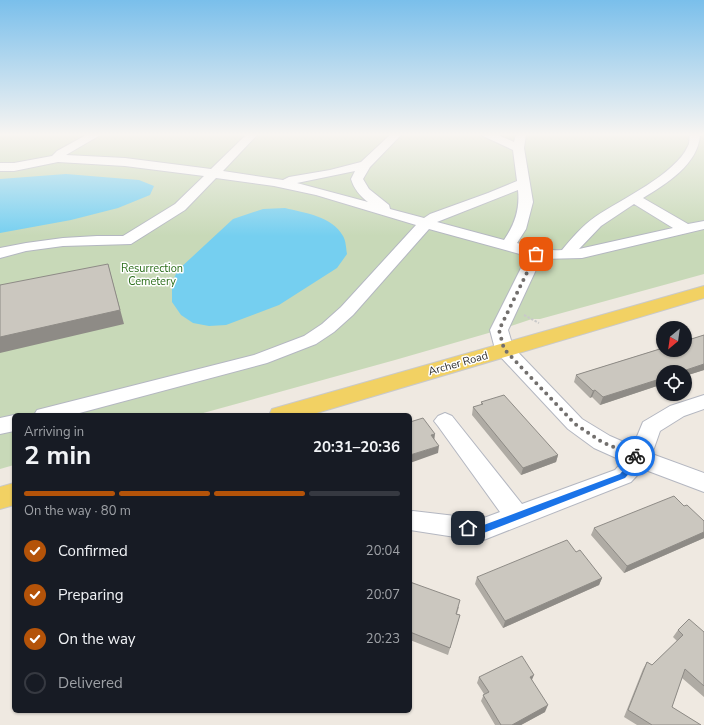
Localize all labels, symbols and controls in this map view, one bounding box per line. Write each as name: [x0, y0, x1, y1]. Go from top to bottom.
pin: [519, 237, 553, 271]
icon: bag: [525, 243, 547, 265]
park label: Resurrection Cemetery: [121, 261, 183, 289]
north arrow: [656, 321, 692, 357]
map controls: [656, 321, 692, 401]
street label: Archer Road: [427, 348, 490, 379]
button: locate: [656, 365, 692, 401]
text: Arriving in: [24, 423, 84, 441]
courier: [615, 436, 655, 476]
text: 20:31–20:36: [313, 437, 400, 457]
text: 2 min: [24, 438, 91, 473]
icon: bike: [624, 445, 646, 467]
text: On the way · 80 m: [24, 502, 131, 520]
pin: [451, 511, 485, 545]
icon: home: [457, 517, 479, 539]
icon: check: [24, 540, 46, 562]
text: Confirmed: [58, 541, 128, 561]
text: 20:04: [366, 542, 400, 560]
icon: check: [24, 584, 46, 606]
text: Preparing: [58, 585, 123, 605]
text: 20:07: [366, 586, 400, 604]
icon: check: [24, 628, 46, 650]
text: On the way: [58, 629, 136, 649]
text: 20:23: [366, 630, 400, 648]
text: Delivered: [58, 673, 123, 693]

